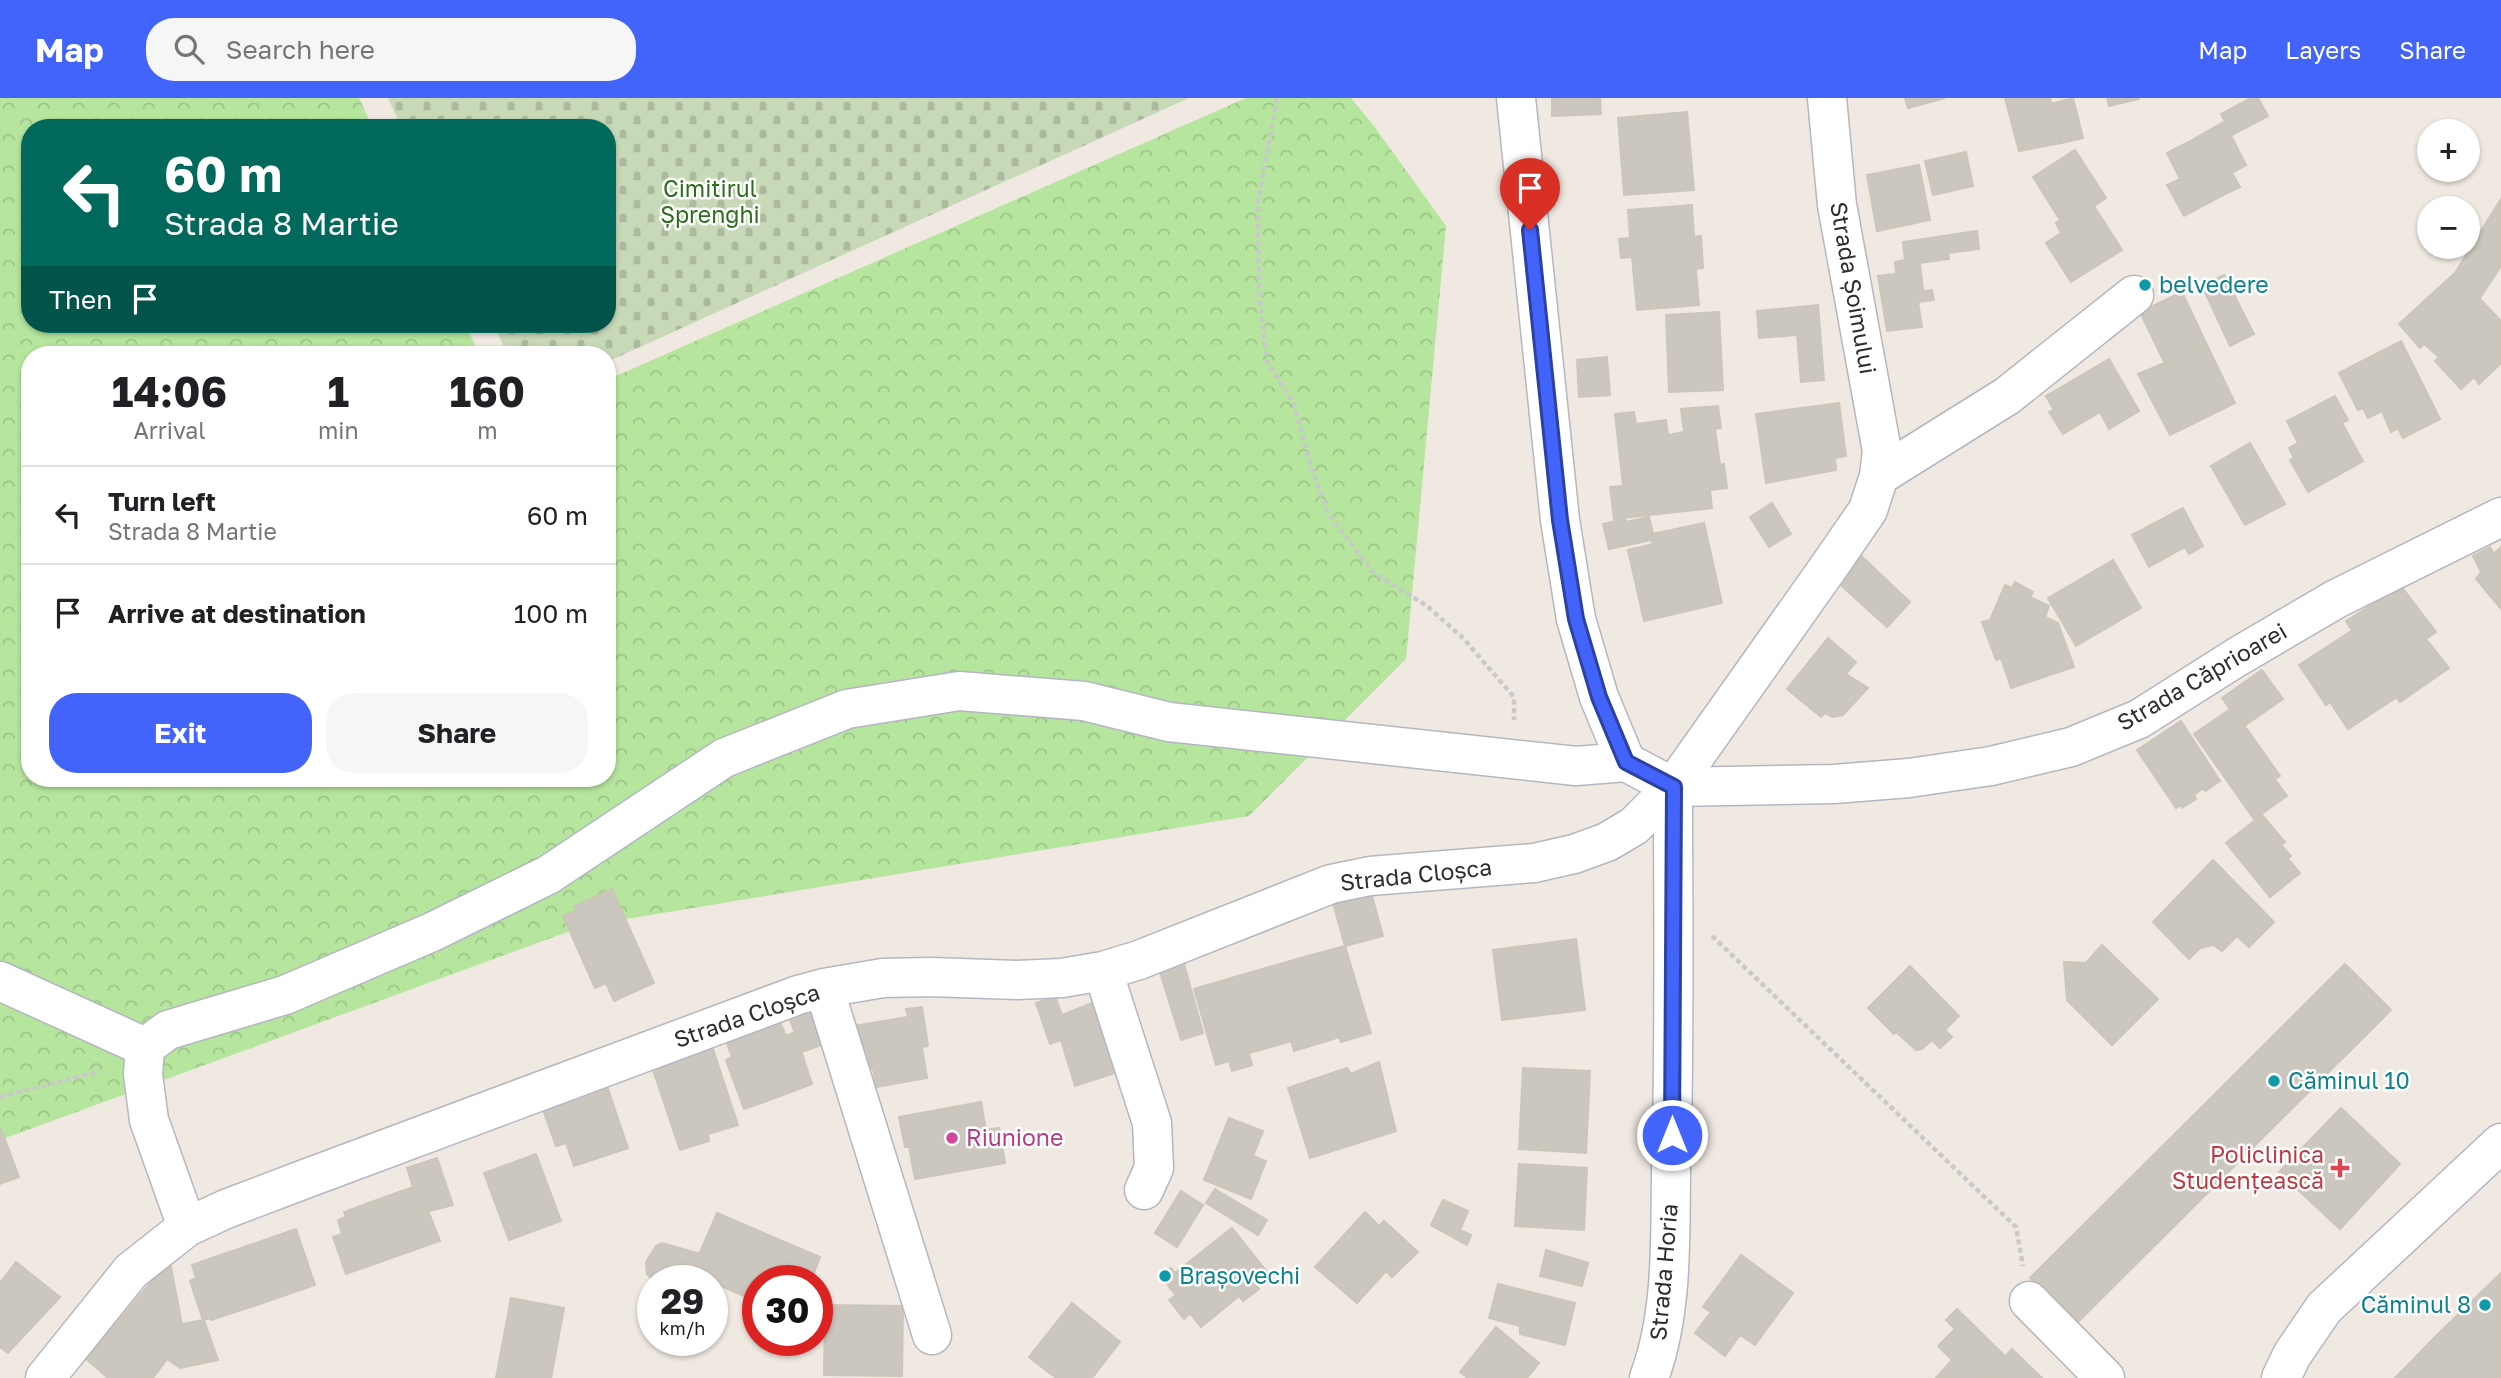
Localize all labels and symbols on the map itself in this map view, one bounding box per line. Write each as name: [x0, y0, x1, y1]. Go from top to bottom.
pin: [1500, 158, 1560, 230]
park label: Cimitirul Șprenghi: [660, 174, 760, 229]
street label: Strada Șoimului: [1824, 199, 1883, 376]
place label: belvedere: [2159, 270, 2269, 298]
marker: belvedere: [2137, 277, 2153, 293]
street label: Strada Căprioarei: [2112, 616, 2291, 736]
street label: Strada Cloșca: [1339, 852, 1493, 897]
street label: Strada Cloșca: [670, 977, 824, 1054]
place label: Căminul 10: [2288, 1066, 2410, 1094]
marker: Căminul 10: [2266, 1073, 2282, 1089]
position arrow: [1635, 1098, 1709, 1172]
place label: Riunione: [966, 1123, 1063, 1151]
marker: Riunione: [944, 1130, 960, 1146]
place label: Policlinica Studențească: [2172, 1140, 2324, 1195]
marker: Policlinica Studențească: [2330, 1158, 2350, 1178]
street label: Strada Horia: [1643, 1202, 1683, 1342]
place label: Brașovechi: [1179, 1261, 1300, 1290]
speed limit sign: 30: [742, 1265, 833, 1356]
marker: Brașovechi: [1157, 1268, 1173, 1284]
place label: Căminul 8: [2361, 1290, 2471, 1318]
marker: Căminul 8: [2477, 1297, 2493, 1313]

